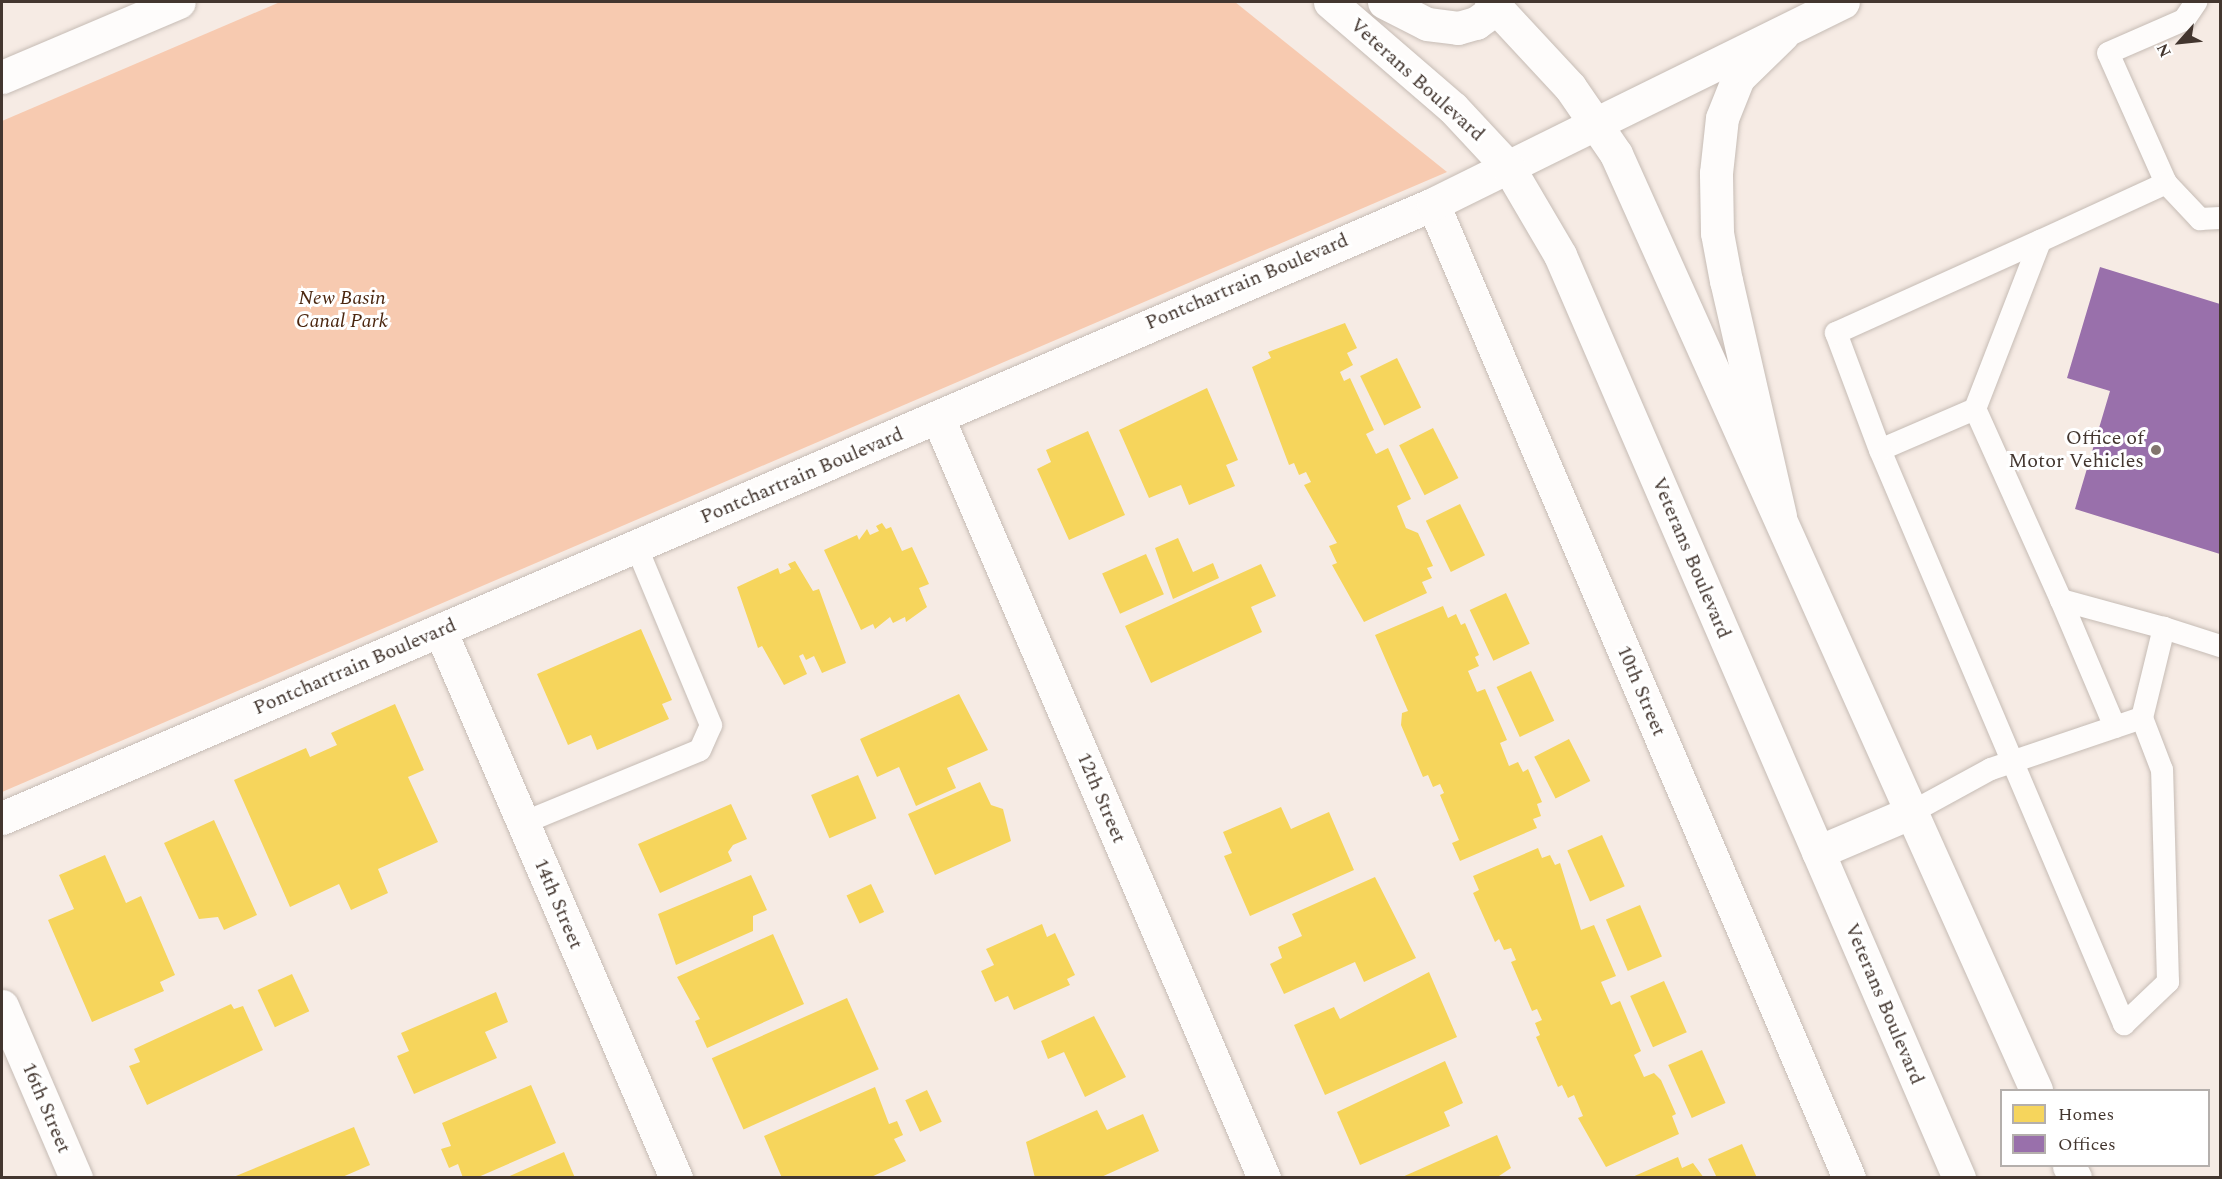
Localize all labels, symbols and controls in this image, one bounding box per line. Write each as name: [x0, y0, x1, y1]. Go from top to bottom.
north arrow: [2150, 12, 2210, 72]
street label: Veterans Boulevard: [1345, 13, 1489, 147]
text: N: [2150, 39, 2178, 61]
street label: Pontchartrain Boulevard: [1142, 228, 1352, 336]
park label: New Basin Canal Park: [296, 287, 388, 334]
street label: Pontchartrain Boulevard: [697, 422, 907, 530]
place label: Office of Motor Vehicles: [2008, 426, 2144, 473]
marker: Office of Motor Vehicles: [2149, 443, 2163, 457]
street label: Veterans Boulevard: [1646, 474, 1736, 642]
street label: Pontchartrain Boulevard: [250, 613, 460, 721]
street label: 10th Street: [1611, 642, 1671, 740]
street label: 12th Street: [1071, 749, 1131, 847]
street label: 14th Street: [528, 855, 588, 953]
street label: Veterans Boulevard: [1839, 920, 1929, 1088]
street label: 16th Street: [16, 1059, 76, 1157]
legend: [2000, 1089, 2210, 1167]
text: Homes: [2058, 1101, 2114, 1128]
text: Offices: [2058, 1131, 2116, 1158]

